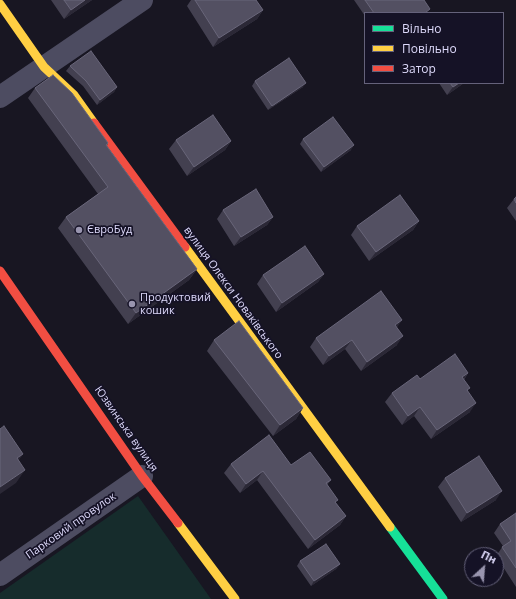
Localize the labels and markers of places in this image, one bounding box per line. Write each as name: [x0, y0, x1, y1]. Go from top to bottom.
place label: ЄвроБуд: [87, 223, 132, 237]
marker: ЄвроБуд: [74, 225, 84, 235]
place label: Продуктовий кошик: [140, 291, 211, 317]
marker: Продуктовий кошик: [127, 299, 137, 309]

